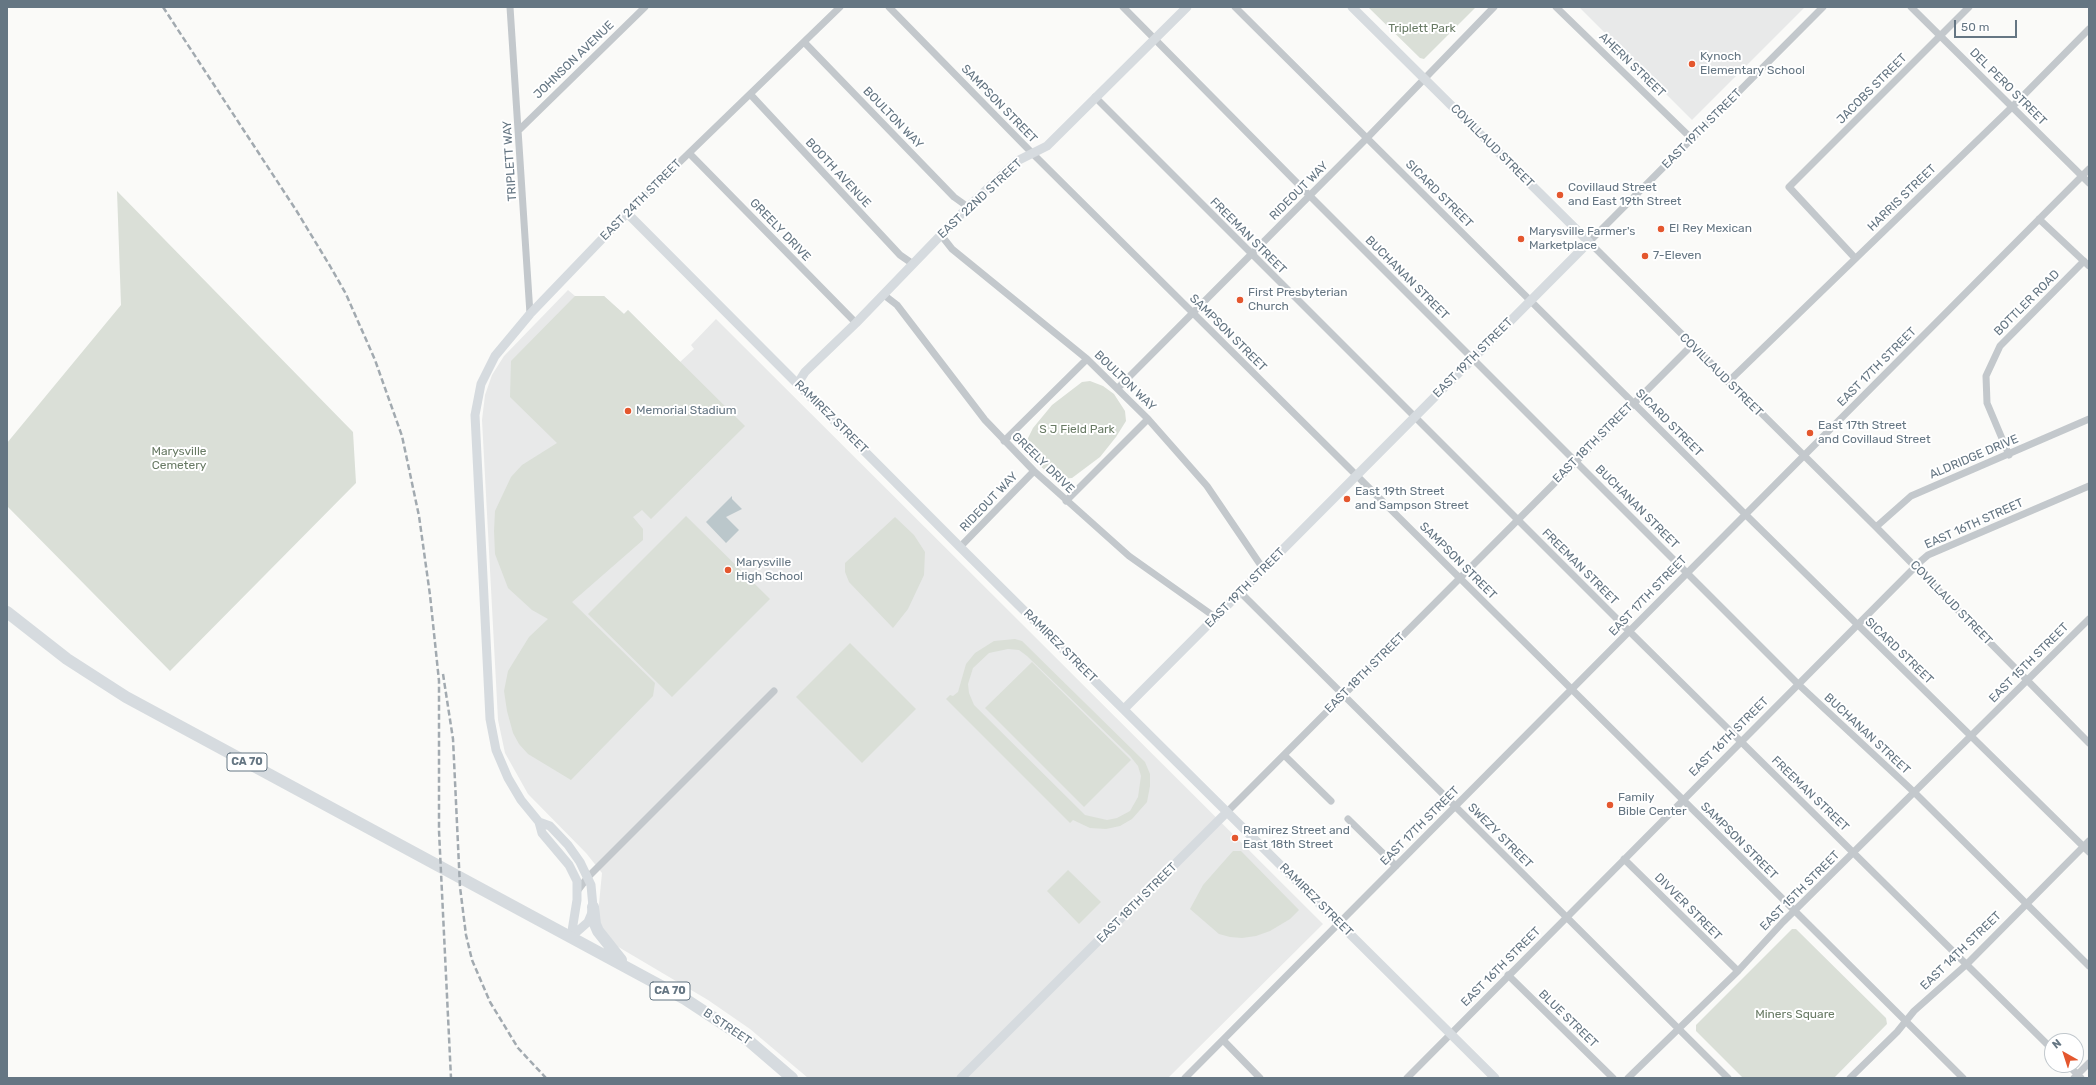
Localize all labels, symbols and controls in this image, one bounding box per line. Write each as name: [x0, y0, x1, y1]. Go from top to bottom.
scale bar: [1956, 12, 2019, 38]
street label: JOHNSON AVENUE: [531, 18, 617, 102]
text: 50 m: [1961, 20, 1989, 34]
park label: Triplett Park: [1388, 22, 1456, 36]
street label: AHERN STREET: [1596, 30, 1668, 100]
street label: DEL PERO STREET: [1967, 46, 2049, 128]
place label: Kynoch Elementary School: [1700, 50, 1805, 78]
street label: JACOBS STREET: [1834, 51, 1910, 127]
marker: Kynoch Elementary School: [1687, 59, 1697, 69]
street label: SAMPSON STREET: [958, 62, 1040, 146]
street label: BOULTON WAY: [860, 84, 926, 152]
street label: EAST 19TH STREET: [1659, 86, 1745, 172]
street label: COVILLAUD STREET: [1447, 101, 1537, 191]
street label: TRIPLETT WAY: [500, 120, 520, 202]
street label: BOOTH AVENUE: [802, 135, 874, 211]
street label: EAST 24TH STREET: [597, 156, 685, 244]
street label: EAST 22ND STREET: [935, 156, 1025, 242]
street label: SICARD STREET: [1402, 157, 1476, 231]
street label: RIDEOUT WAY: [1267, 159, 1331, 223]
street label: HARRIS STREET: [1865, 162, 1939, 234]
place label: Covillaud Street and East 19th Street: [1568, 181, 1681, 209]
marker: Covillaud Street and East 19th Street: [1555, 190, 1565, 200]
street label: FREEMAN STREET: [1207, 195, 1289, 277]
street label: GREELY DRIVE: [747, 196, 813, 264]
place label: El Rey Mexican: [1669, 222, 1752, 236]
marker: El Rey Mexican: [1656, 224, 1666, 234]
place label: Marysville Farmer's Marketplace: [1529, 225, 1635, 253]
street label: BUCHANAN STREET: [1362, 233, 1452, 323]
marker: Marysville Farmer's Marketplace: [1516, 234, 1526, 244]
place label: 7-Eleven: [1653, 249, 1702, 263]
marker: 7-Eleven: [1640, 251, 1650, 261]
street label: BOTTLER ROAD: [1991, 267, 2063, 339]
place label: First Presbyterian Church: [1248, 286, 1348, 314]
street label: SAMPSON STREET: [1186, 291, 1270, 375]
marker: First Presbyterian Church: [1235, 295, 1245, 305]
street label: EAST 19TH STREET: [1430, 315, 1516, 401]
street label: EAST 17TH STREET: [1834, 324, 1920, 410]
street label: COVILLAUD STREET: [1676, 330, 1766, 420]
street label: BOULTON WAY: [1091, 348, 1159, 414]
street label: RAMIREZ STREET: [791, 377, 871, 457]
street label: SICARD STREET: [1632, 386, 1706, 460]
street label: EAST 18TH STREET: [1550, 400, 1636, 486]
place label: Memorial Stadium: [636, 404, 736, 418]
marker: Memorial Stadium: [623, 406, 633, 416]
place label: East 17th Street and Covillaud Street: [1818, 419, 1931, 447]
park label: S J Field Park: [1039, 423, 1115, 437]
marker: East 17th Street and Covillaud Street: [1805, 428, 1815, 438]
street label: GREELY DRIVE: [1009, 430, 1077, 496]
street label: ALDRIDGE DRIVE: [1927, 432, 2021, 482]
park label: Marysville Cemetery: [151, 445, 207, 473]
street label: BUCHANAN STREET: [1592, 462, 1682, 552]
street label: RIDEOUT WAY: [957, 469, 1021, 535]
place label: East 19th Street and Sampson Street: [1355, 485, 1469, 513]
marker: East 19th Street and Sampson Street: [1342, 494, 1352, 504]
street label: EAST 16TH STREET: [1922, 496, 2026, 552]
street label: SAMPSON STREET: [1416, 519, 1500, 603]
street label: FREEMAN STREET: [1539, 526, 1621, 608]
street label: EAST 19TH STREET: [1202, 545, 1288, 631]
street label: EAST 17TH STREET: [1606, 553, 1690, 639]
place label: Marysville High School: [736, 556, 803, 584]
street label: COVILLAUD STREET: [1907, 558, 1995, 648]
marker: Marysville High School: [723, 565, 733, 575]
street label: RAMIREZ STREET: [1020, 606, 1100, 686]
street label: SICARD STREET: [1862, 615, 1936, 687]
street label: EAST 15TH STREET: [1986, 620, 2072, 706]
street label: EAST 18TH STREET: [1322, 630, 1408, 716]
street label: BUCHANAN STREET: [1821, 690, 1913, 778]
street label: EAST 16TH STREET: [1686, 694, 1772, 780]
road number: CA 70: [227, 753, 267, 771]
street label: FREEMAN STREET: [1768, 753, 1852, 835]
street label: EAST 17TH STREET: [1377, 783, 1463, 869]
place label: Family Bible Center: [1618, 791, 1687, 819]
street label: SAMPSON STREET: [1697, 799, 1781, 883]
marker: Family Bible Center: [1605, 800, 1615, 810]
street label: SWEZY STREET: [1465, 801, 1535, 871]
place label: Ramirez Street and East 18th Street: [1243, 824, 1350, 852]
marker: Ramirez Street and East 18th Street: [1230, 833, 1240, 843]
street label: EAST 15TH STREET: [1757, 848, 1843, 934]
street label: EAST 18TH STREET: [1094, 860, 1180, 946]
street label: RAMIREZ STREET: [1276, 860, 1356, 940]
street label: DIVVER STREET: [1651, 870, 1725, 944]
street label: EAST 14TH STREET: [1918, 909, 2004, 993]
street label: EAST 16TH STREET: [1458, 924, 1544, 1010]
road number: CA 70: [650, 982, 690, 1000]
street label: BLUE STREET: [1535, 987, 1601, 1051]
street label: B STREET: [700, 1006, 754, 1048]
park label: Miners Square: [1755, 1008, 1835, 1022]
north arrow: [2044, 1033, 2084, 1073]
text: N: [2050, 1037, 2064, 1052]

